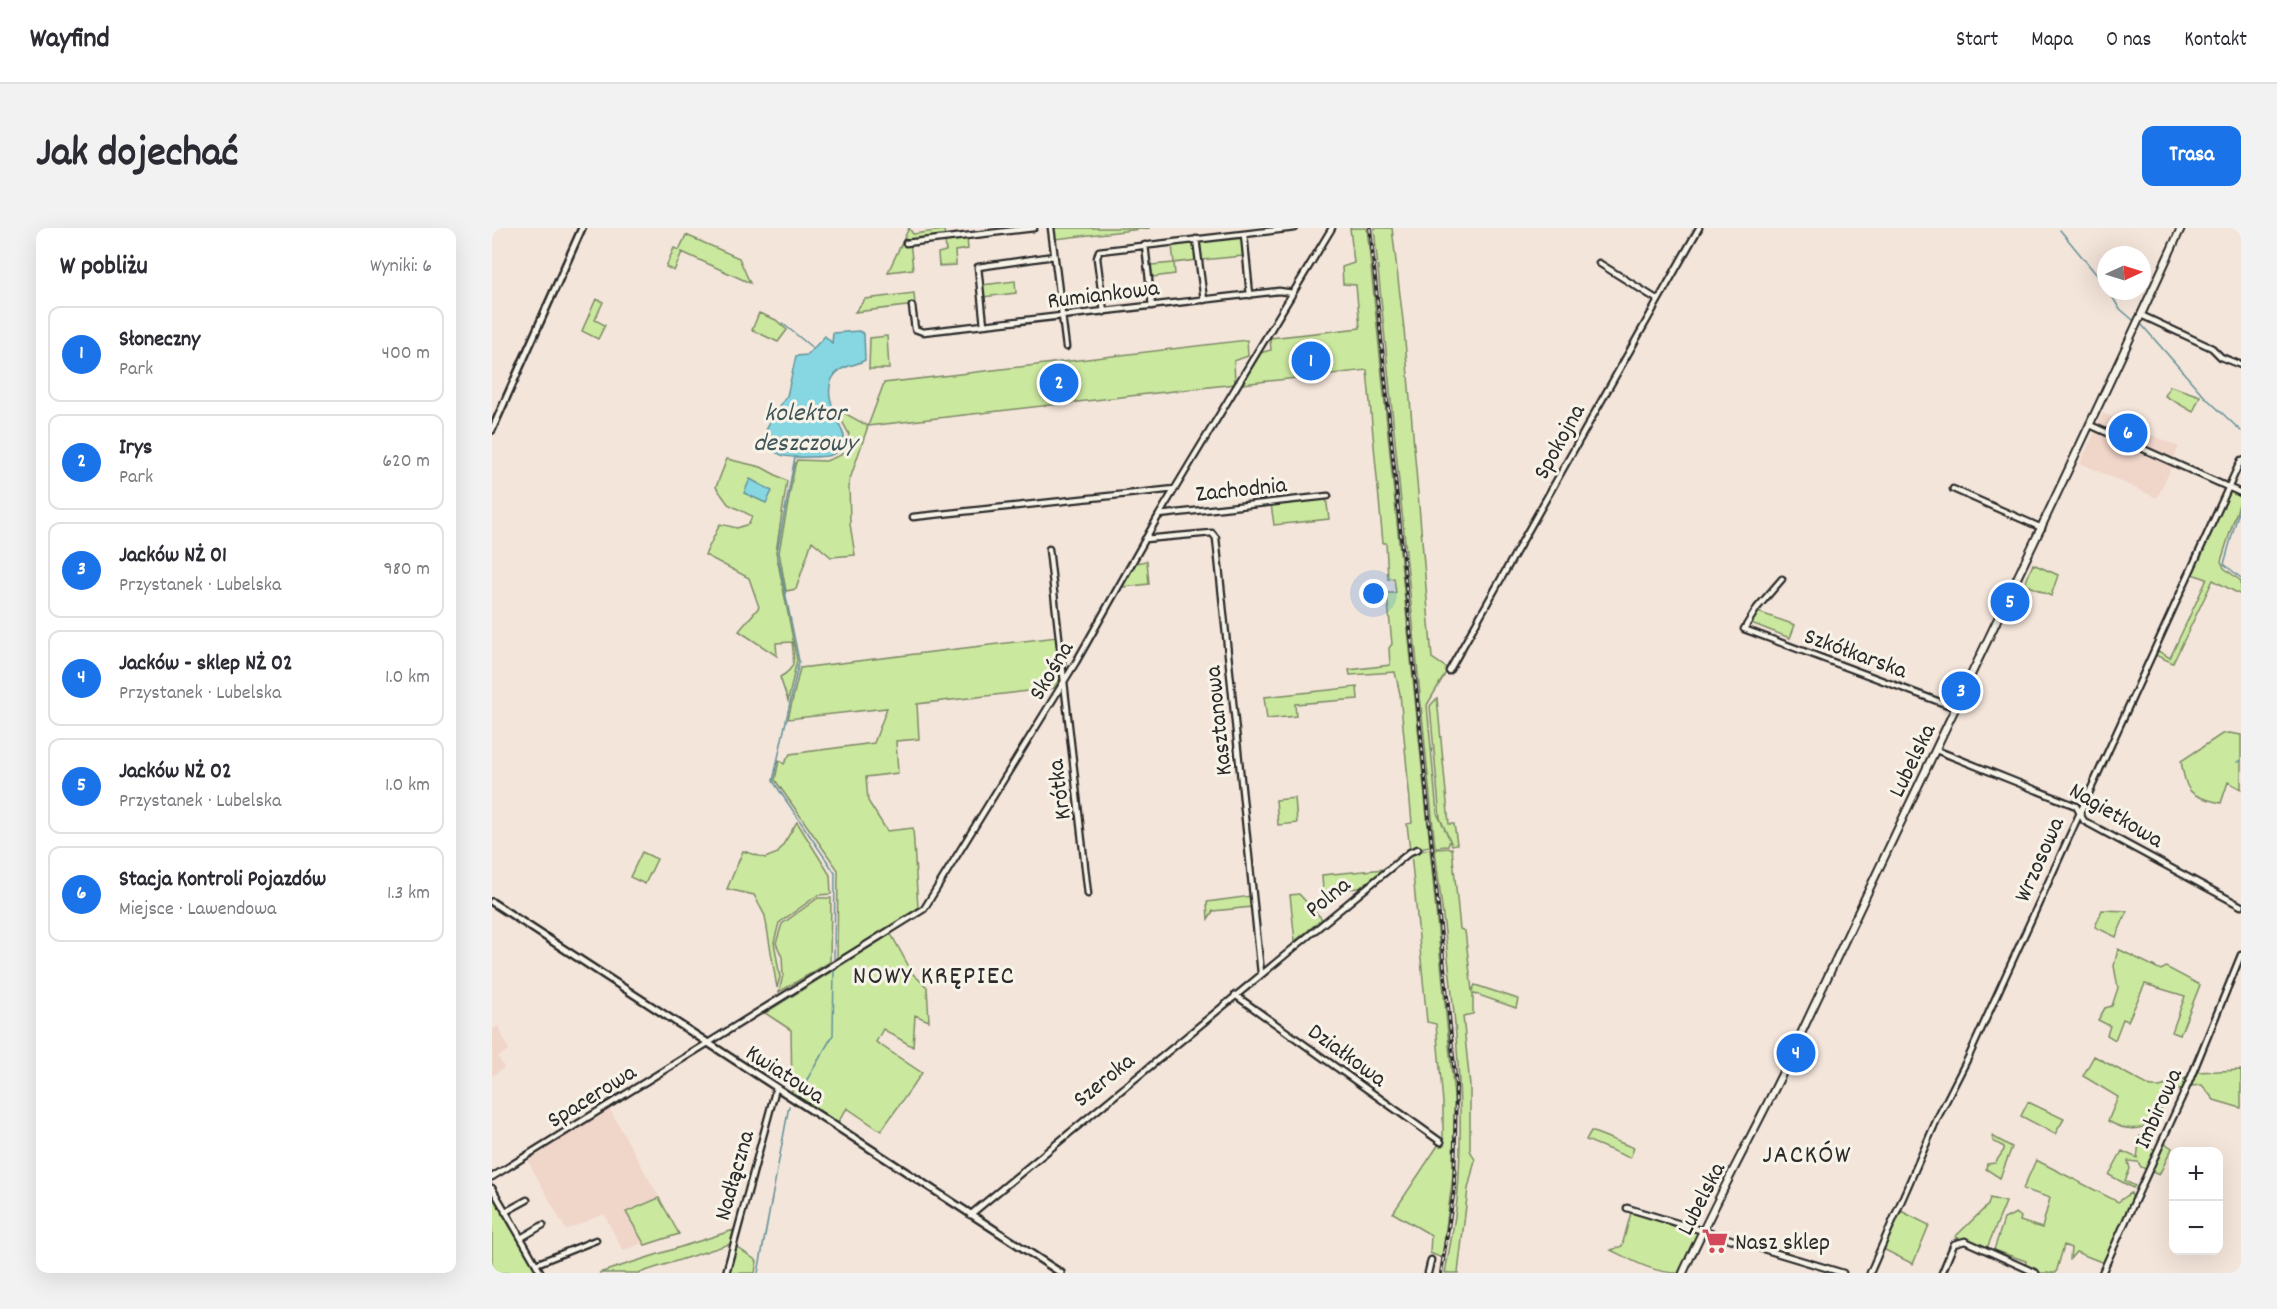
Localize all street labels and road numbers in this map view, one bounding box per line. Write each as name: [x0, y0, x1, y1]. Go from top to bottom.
street label: Rumiankowa: [1045, 272, 1162, 320]
street label: Spokojna: [1526, 398, 1596, 486]
street label: Zachodnia: [1194, 469, 1289, 513]
street label: Szkółkarska: [1799, 620, 1912, 689]
street label: Skośna: [1022, 635, 1084, 708]
street label: Kasztanowa: [1197, 663, 1243, 777]
street label: Lubelska: [1881, 718, 1946, 804]
street label: Krótka: [1040, 757, 1082, 822]
street label: Nagietkowa: [2062, 775, 2170, 858]
street label: Wrzosowa: [2007, 812, 2075, 908]
street label: Polna: [1299, 869, 1359, 927]
street label: Działkowa: [1300, 1016, 1393, 1097]
street label: Kwiatowa: [738, 1037, 831, 1114]
street label: Szeroka: [1067, 1045, 1144, 1117]
street label: Spacerowa: [541, 1056, 644, 1138]
street label: Imbirowa: [2127, 1063, 2193, 1155]
street label: Nadłączna: [707, 1126, 765, 1225]
street label: Lubelska: [1670, 1156, 1736, 1242]

